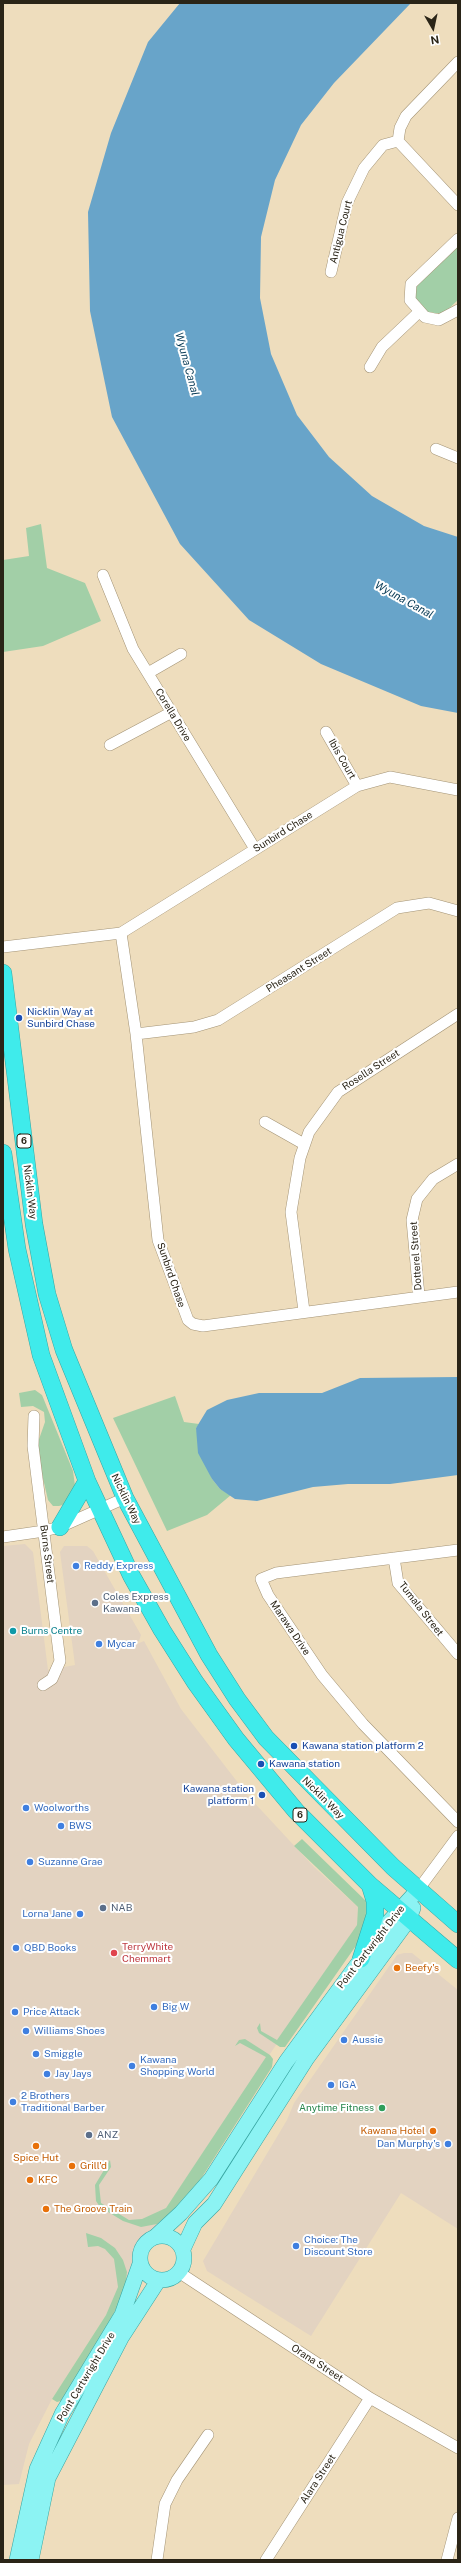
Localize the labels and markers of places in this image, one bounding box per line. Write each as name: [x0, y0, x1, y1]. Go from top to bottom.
place label: Nicklin Way at Sunbird Chase: [27, 1006, 95, 1030]
marker: Nicklin Way at Sunbird Chase: [14, 1013, 24, 1023]
place label: Reddy Express: [84, 1560, 153, 1572]
marker: Reddy Express: [71, 1561, 81, 1571]
place label: Coles Express Kawana: [103, 1591, 169, 1614]
marker: Coles Express Kawana: [90, 1598, 100, 1608]
place label: Burns Centre: [21, 1625, 82, 1637]
marker: Burns Centre: [8, 1626, 18, 1636]
place label: Mycar: [107, 1638, 136, 1650]
marker: Mycar: [94, 1639, 104, 1649]
place label: Kawana station platform 2: [302, 1740, 424, 1752]
marker: Kawana station platform 2: [289, 1741, 299, 1751]
place label: Kawana station: [269, 1758, 340, 1770]
marker: Kawana station: [256, 1759, 266, 1769]
place label: Kawana station platform 1: [183, 1783, 254, 1806]
marker: Kawana station platform 1: [257, 1790, 267, 1800]
place label: Woolworths: [34, 1802, 89, 1814]
marker: Woolworths: [21, 1803, 31, 1813]
place label: BWS: [69, 1820, 92, 1832]
marker: BWS: [56, 1821, 66, 1831]
place label: Suzanne Grae: [38, 1856, 103, 1868]
marker: Suzanne Grae: [25, 1857, 35, 1867]
place label: NAB: [111, 1902, 132, 1914]
marker: NAB: [98, 1903, 108, 1913]
place label: Lorna Jane: [22, 1908, 72, 1920]
marker: Lorna Jane: [75, 1909, 85, 1919]
place label: TerryWhite Chemmart: [122, 1941, 173, 1964]
place label: QBD Books: [24, 1942, 76, 1954]
marker: QBD Books: [11, 1943, 21, 1953]
marker: TerryWhite Chemmart: [109, 1948, 119, 1958]
place label: Beefy's: [405, 1962, 439, 1974]
marker: Beefy's: [392, 1963, 402, 1973]
place label: Big W: [162, 2001, 189, 2013]
marker: Big W: [149, 2002, 159, 2012]
place label: Price Attack: [23, 2006, 80, 2018]
marker: Price Attack: [10, 2007, 20, 2017]
place label: Williams Shoes: [34, 2025, 105, 2037]
marker: Williams Shoes: [21, 2026, 31, 2036]
place label: Aussie: [352, 2034, 383, 2046]
marker: Aussie: [339, 2035, 349, 2045]
place label: Smiggle: [44, 2048, 83, 2060]
marker: Smiggle: [31, 2049, 41, 2059]
place label: Kawana Shopping World: [140, 2054, 214, 2078]
marker: Kawana Shopping World: [127, 2061, 137, 2071]
place label: Jay Jays: [55, 2068, 92, 2080]
marker: Jay Jays: [42, 2069, 52, 2079]
place label: IGA: [339, 2079, 356, 2091]
marker: IGA: [326, 2080, 336, 2090]
place label: 2 Brothers Traditional Barber: [21, 2090, 105, 2114]
marker: 2 Brothers Traditional Barber: [8, 2097, 18, 2107]
place label: Anytime Fitness: [299, 2102, 374, 2114]
marker: Anytime Fitness: [377, 2103, 387, 2113]
place label: Kawana Hotel: [361, 2125, 425, 2137]
marker: Kawana Hotel: [428, 2126, 438, 2136]
place label: ANZ: [97, 2129, 118, 2141]
marker: ANZ: [84, 2130, 94, 2140]
place label: Dan Murphy's: [377, 2138, 440, 2150]
marker: Dan Murphy's: [443, 2139, 453, 2149]
marker: Spice Hut: [31, 2141, 41, 2151]
place label: Spice Hut: [13, 2152, 59, 2164]
place label: Grill'd: [80, 2160, 107, 2172]
marker: Grill'd: [67, 2161, 77, 2171]
place label: KFC: [38, 2174, 58, 2186]
marker: KFC: [25, 2175, 35, 2185]
place label: The Groove Train: [54, 2203, 132, 2215]
marker: The Groove Train: [41, 2204, 51, 2214]
place label: Choice: The Discount Store: [304, 2234, 373, 2258]
marker: Choice: The Discount Store: [291, 2241, 301, 2251]

